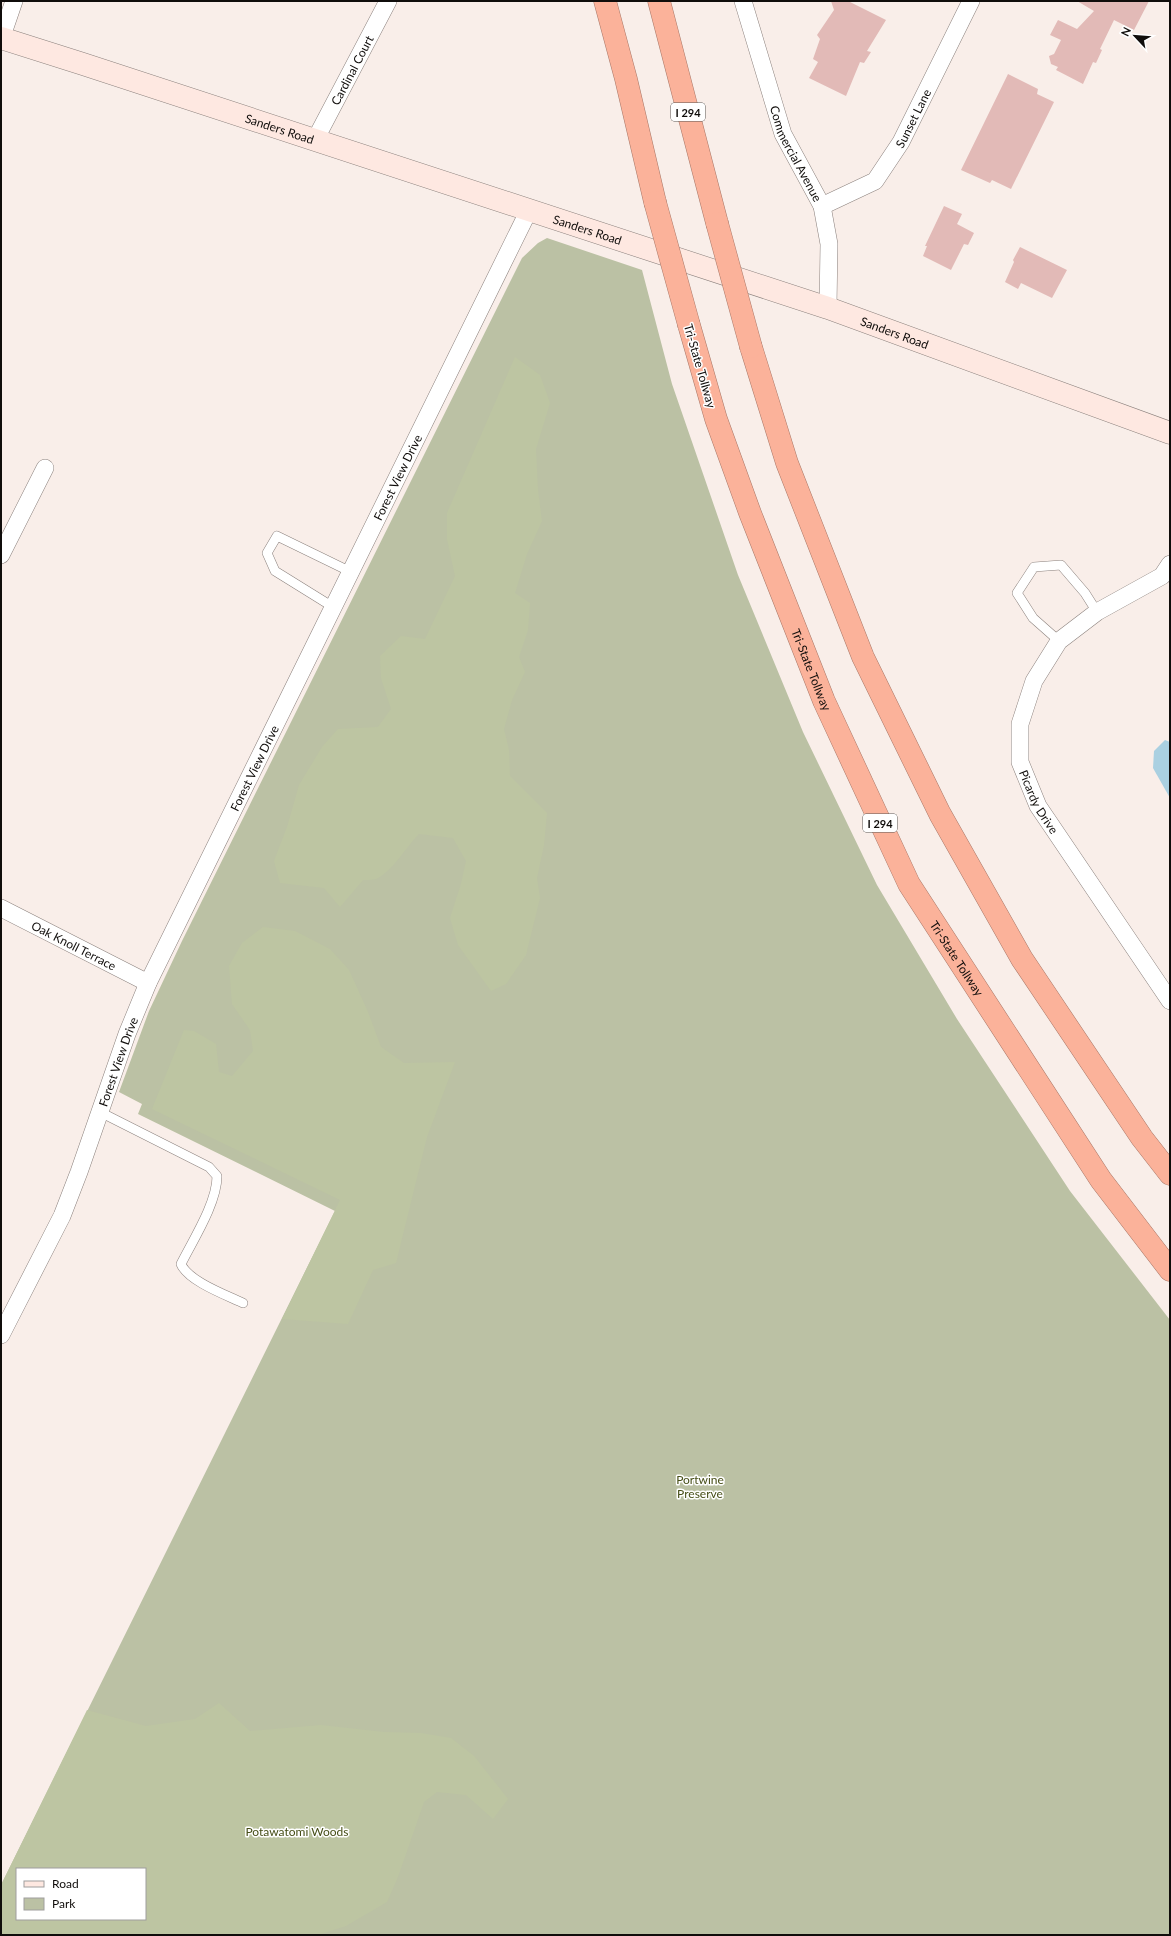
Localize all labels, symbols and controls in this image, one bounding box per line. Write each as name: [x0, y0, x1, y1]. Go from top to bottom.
north arrow: [1115, 16, 1155, 56]
text: N: [1118, 25, 1133, 38]
street label: Cardinal Court: [327, 32, 376, 107]
street label: Sunset Lane: [892, 86, 934, 151]
road number: I 294: [671, 103, 705, 121]
street label: Commercial Avenue: [767, 104, 826, 204]
street label: Sanders Road: [243, 110, 316, 147]
street label: Sanders Road: [551, 211, 624, 248]
street label: Sanders Road: [859, 313, 931, 352]
street label: Tri-State Tollway: [681, 322, 719, 411]
street label: Forest View Drive: [370, 432, 425, 523]
street label: Tri-State Tollway: [789, 626, 835, 714]
street label: Forest View Drive: [227, 722, 282, 813]
street label: Picardy Drive: [1016, 767, 1062, 836]
road number: I 294: [863, 814, 897, 832]
street label: Oak Knoll Terrace: [29, 917, 119, 973]
street label: Tri-State Tollway: [927, 918, 987, 999]
street label: Forest View Drive: [95, 1015, 141, 1108]
park label: Portwine Preserve: [676, 1472, 724, 1501]
park label: Potawatomi Woods: [245, 1824, 349, 1839]
legend: [16, 1868, 146, 1920]
text: Road: [52, 1876, 79, 1891]
text: Park: [52, 1896, 76, 1911]

